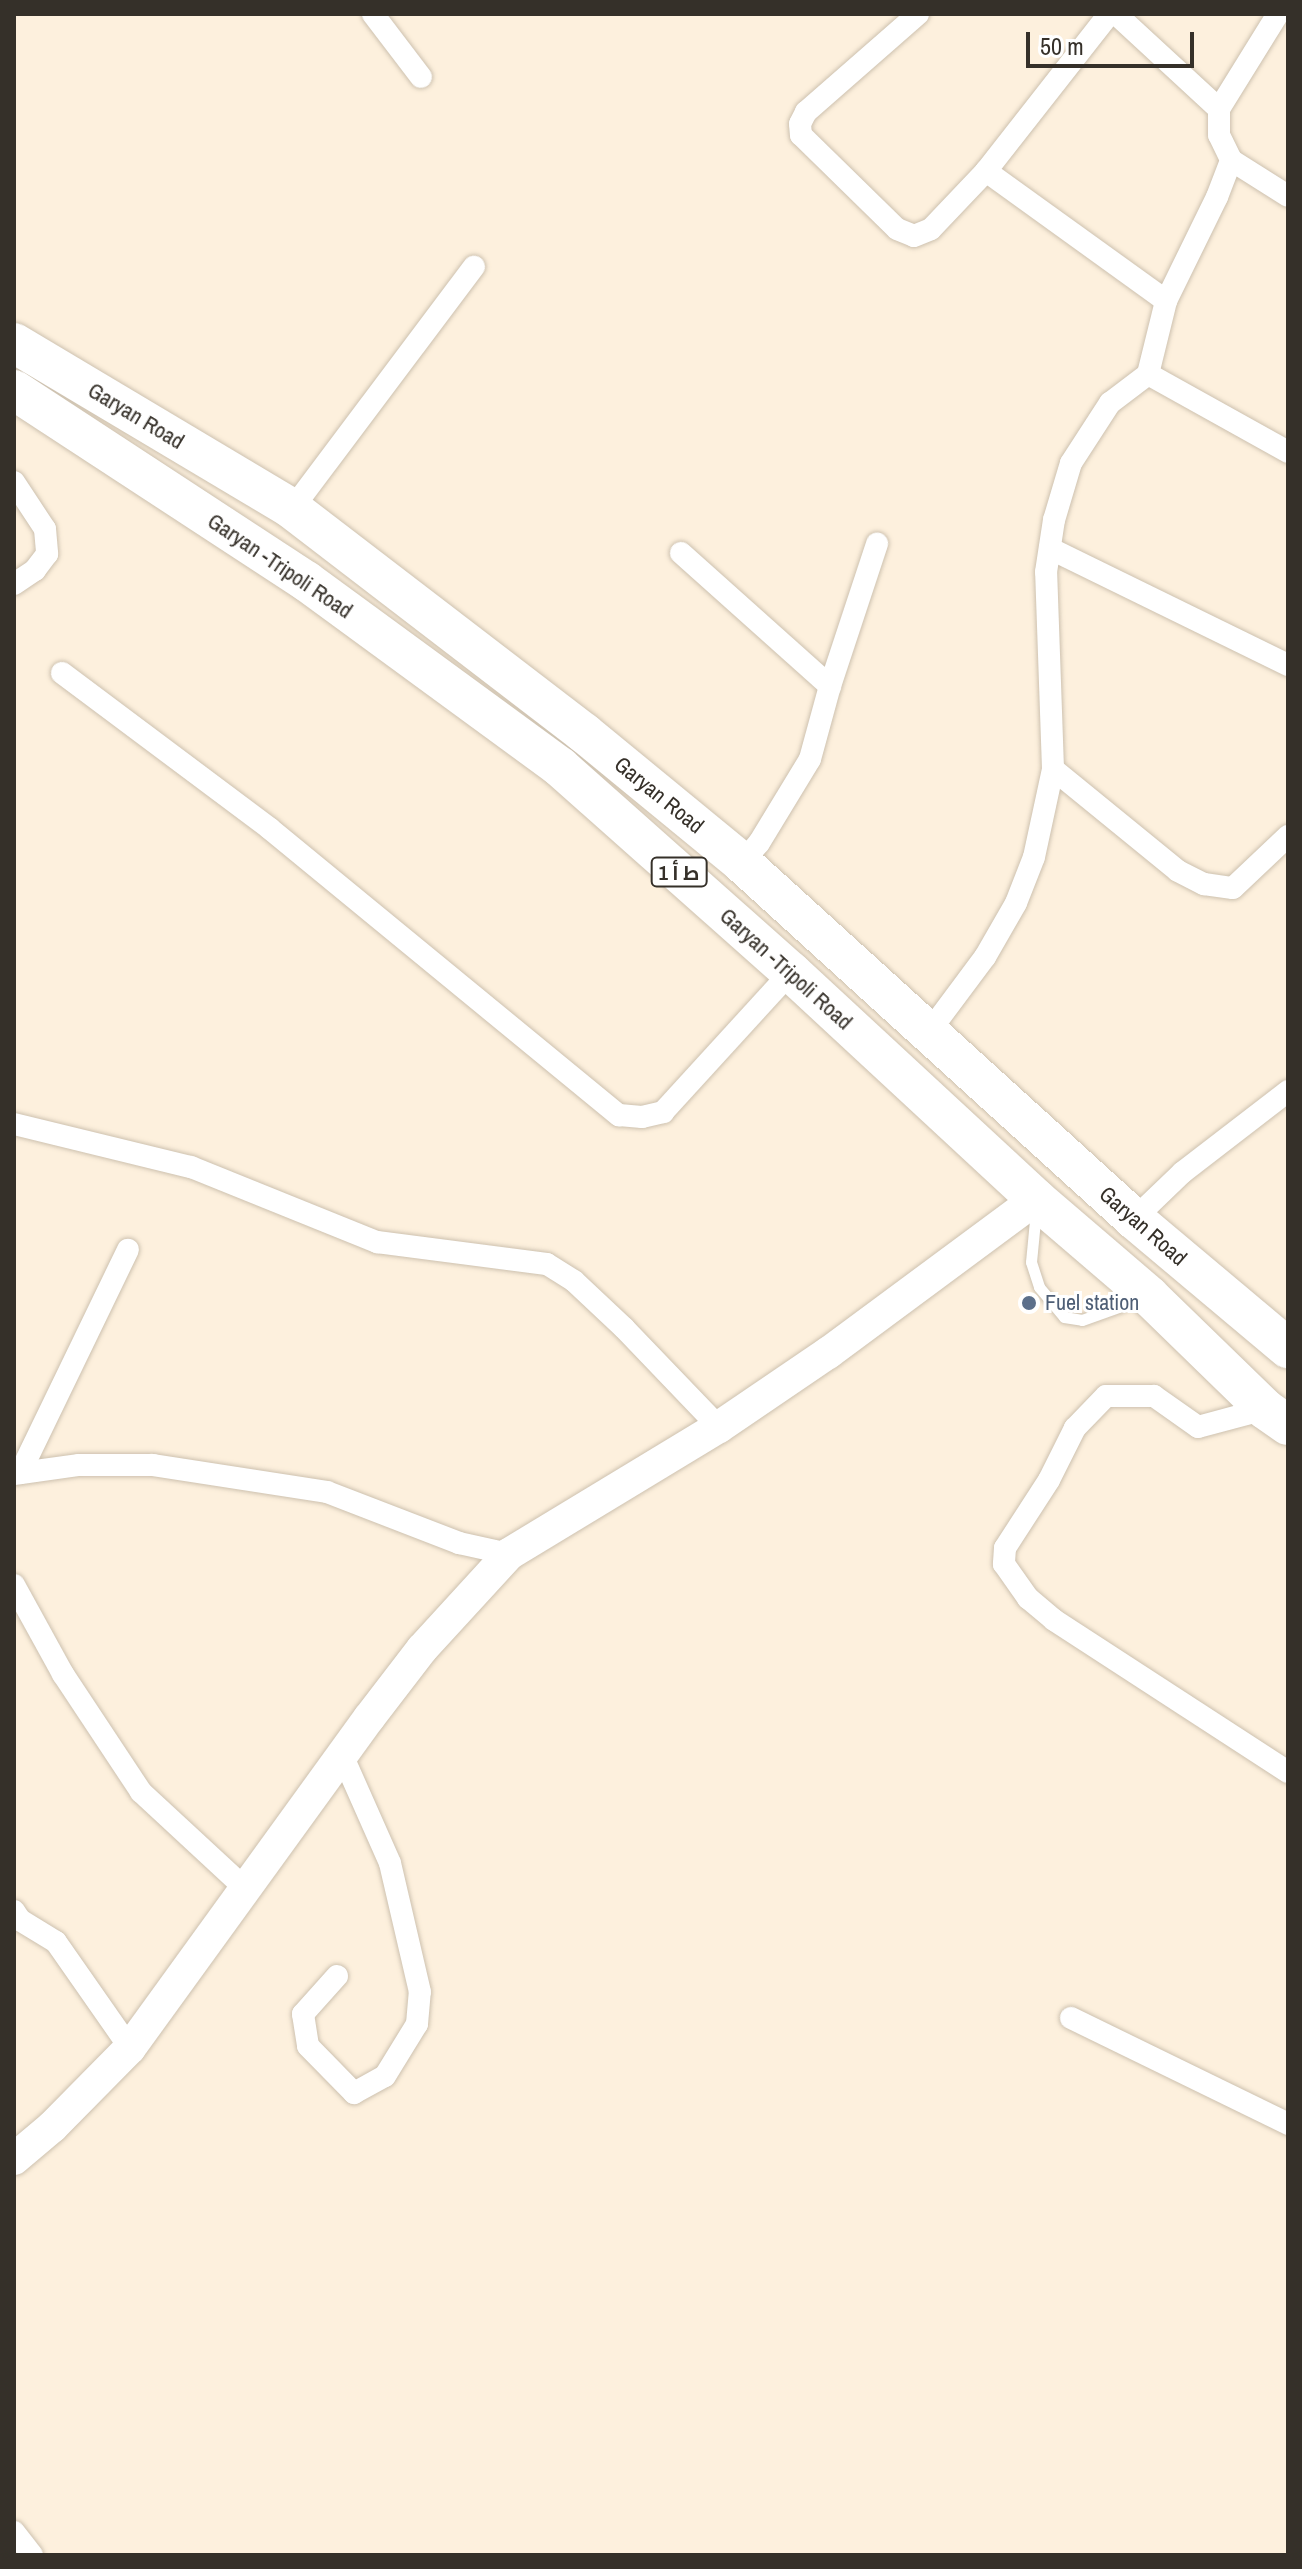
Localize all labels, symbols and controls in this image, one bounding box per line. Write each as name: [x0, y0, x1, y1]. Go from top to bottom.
scale bar: [1030, 16, 1198, 66]
text: 50 m: [1040, 30, 1084, 62]
street label: Garyan Road: [83, 377, 189, 455]
street label: Garyan -Tripoli Road: [203, 508, 357, 624]
street label: Garyan Road: [609, 751, 709, 839]
road number: ط أ 1: [649, 856, 709, 888]
street label: Garyan -Tripoli Road: [714, 903, 858, 1035]
street label: Garyan Road: [1094, 1181, 1192, 1271]
place label: Fuel station: [1045, 1290, 1139, 1316]
marker: Fuel station: [1020, 1294, 1038, 1312]

